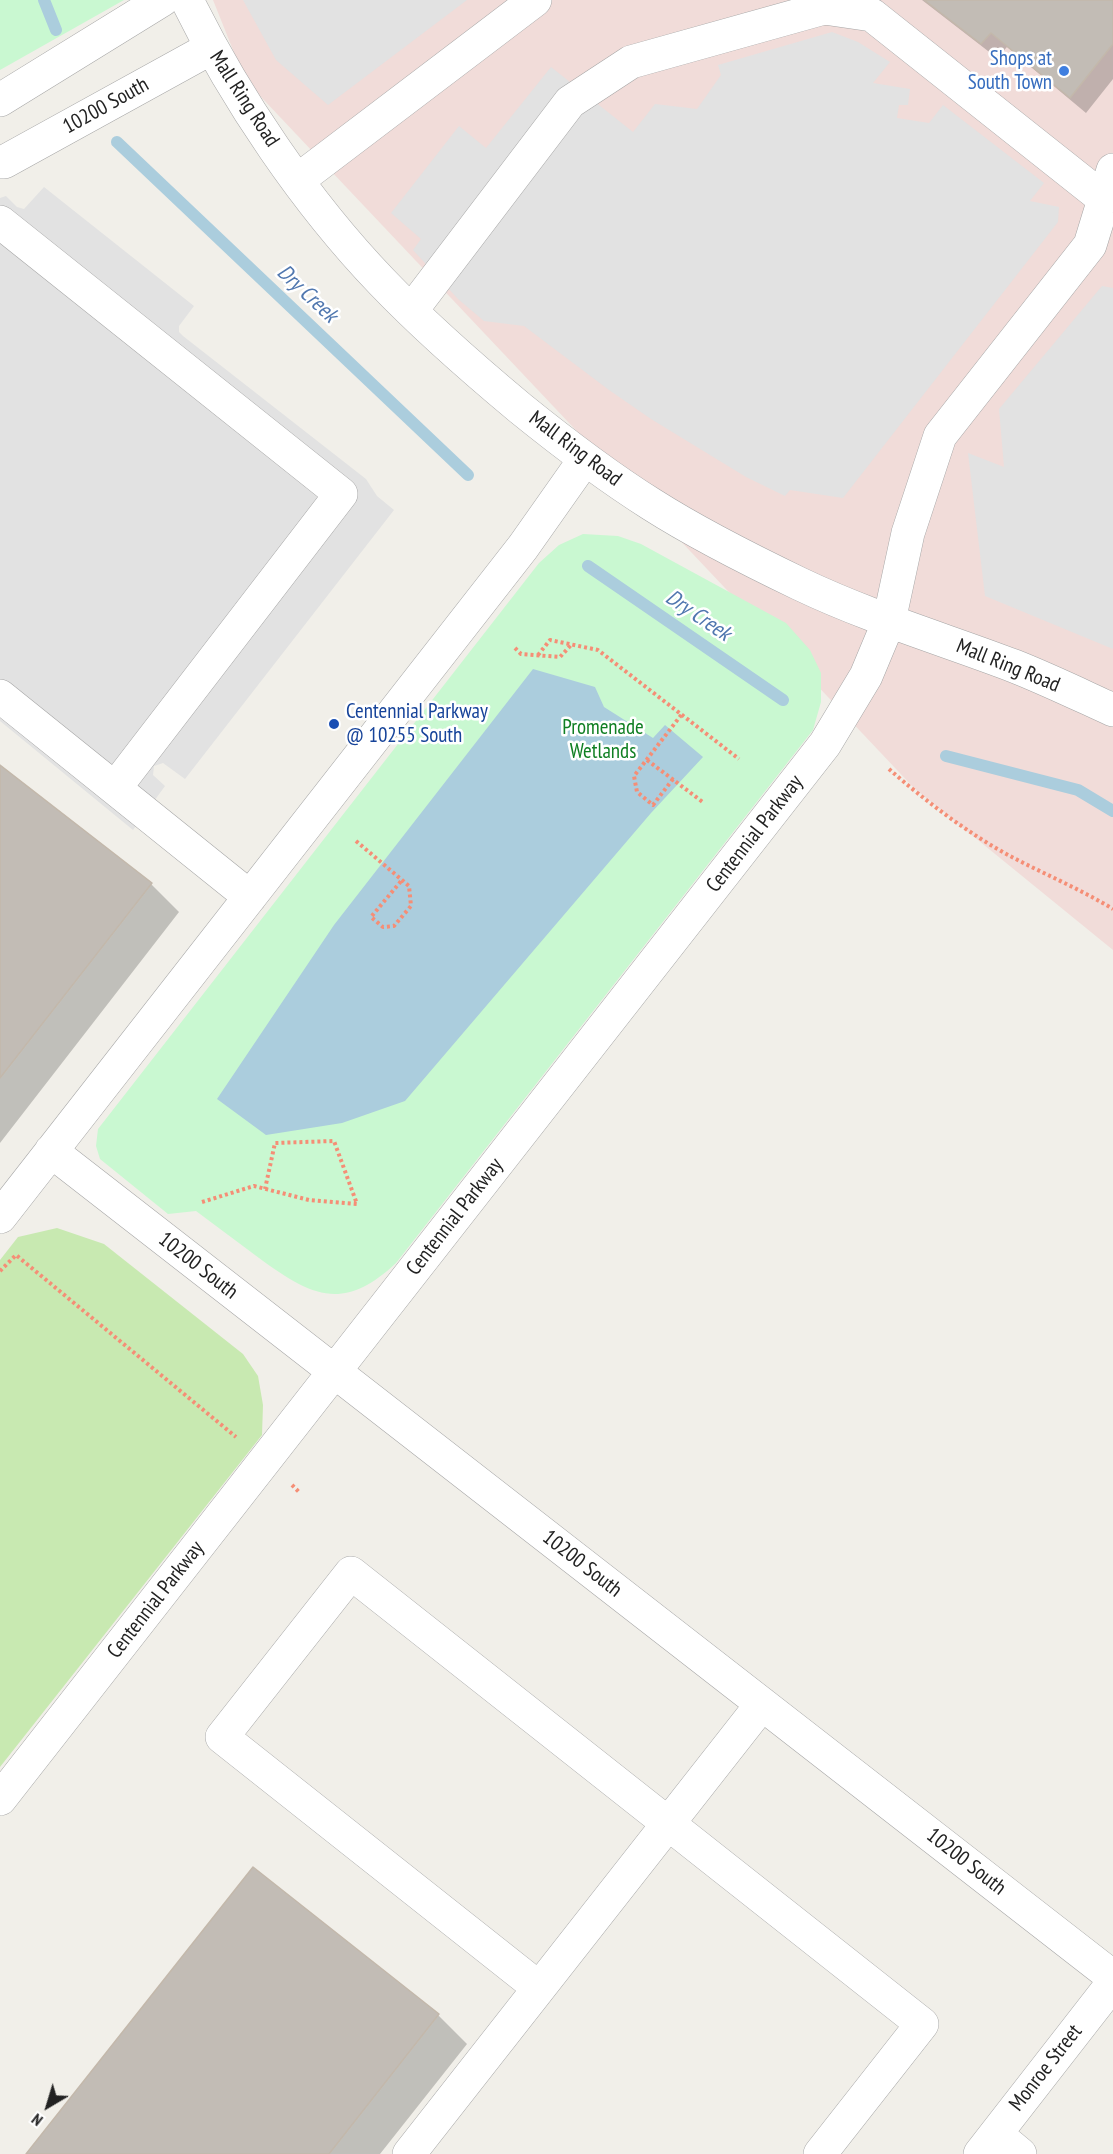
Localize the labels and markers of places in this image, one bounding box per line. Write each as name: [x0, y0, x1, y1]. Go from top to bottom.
place label: Shops at South Town: [968, 46, 1052, 96]
marker: Shops at South Town: [1057, 64, 1071, 78]
place label: Centennial Parkway @ 10255 South: [346, 699, 488, 749]
marker: Centennial Parkway @ 10255 South: [327, 717, 341, 731]

